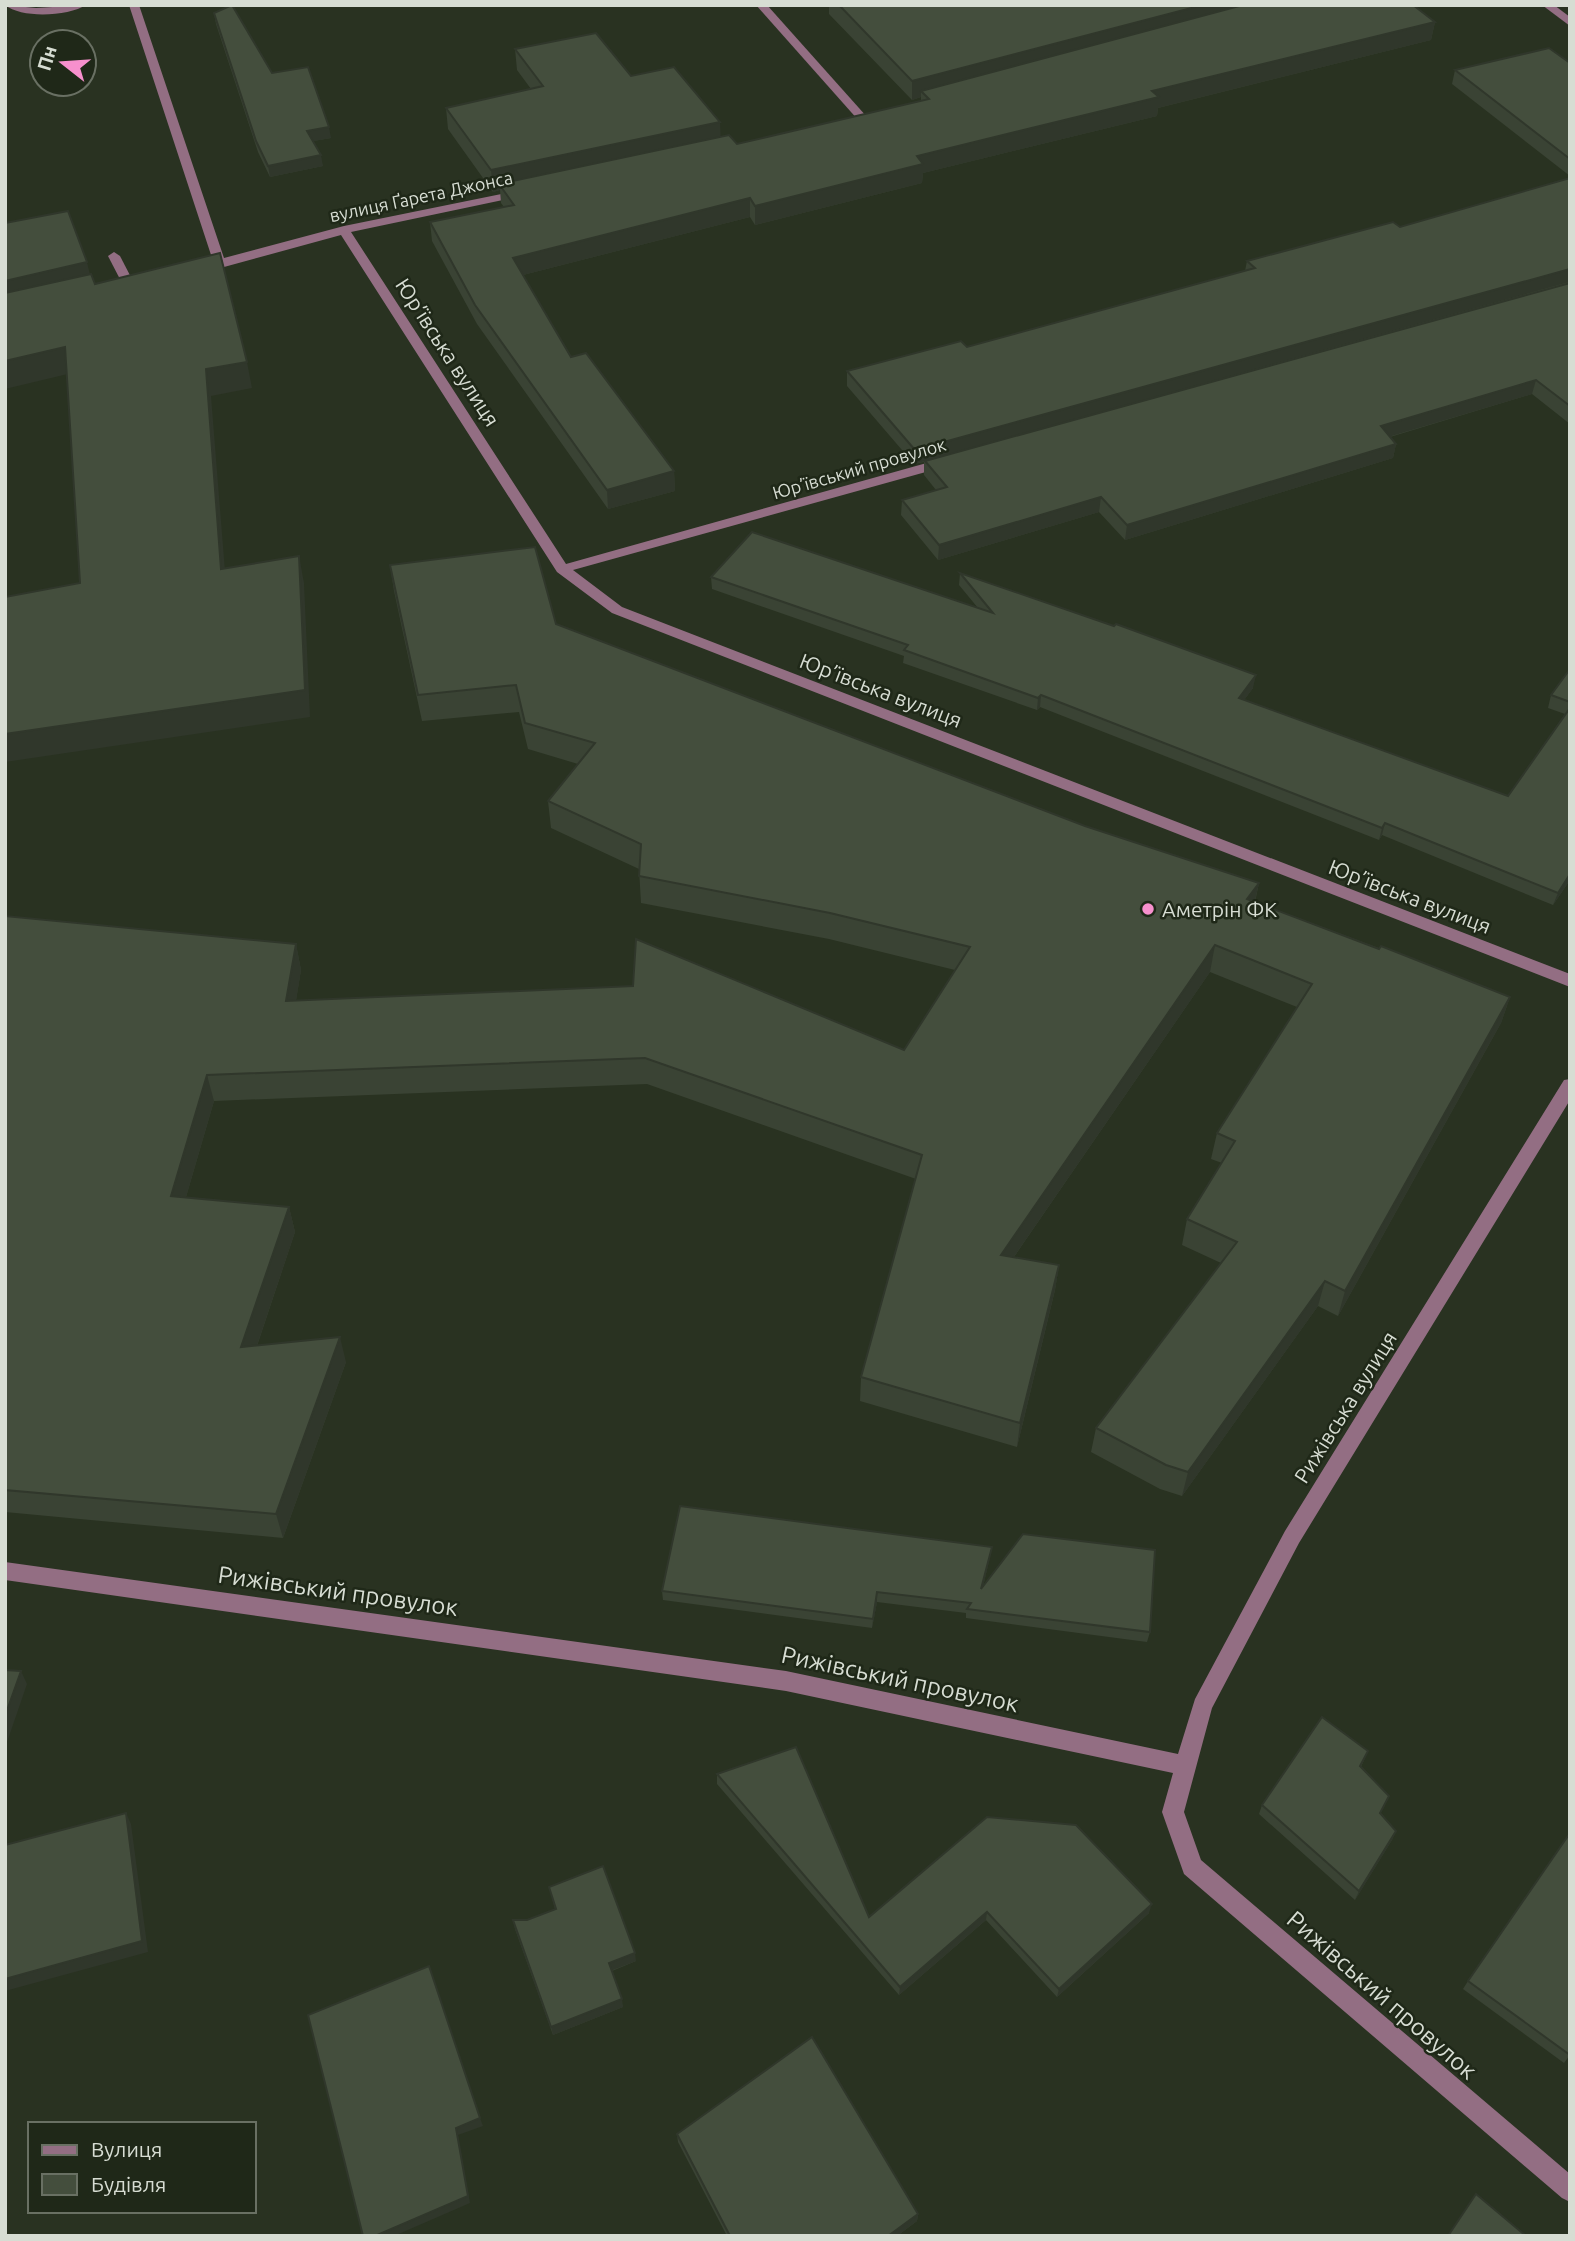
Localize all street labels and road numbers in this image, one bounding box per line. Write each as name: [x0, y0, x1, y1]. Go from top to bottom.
street label: вулиця Ґарета Джонса: [328, 167, 514, 225]
street label: Юр’ївська вулиця: [391, 274, 505, 430]
street label: Юр’ївський провулок: [770, 434, 948, 502]
street label: Юр’ївська вулиця: [797, 648, 965, 732]
street label: Юр’ївська вулиця: [1326, 854, 1494, 938]
street label: Рижівська вулиця: [1289, 1327, 1401, 1487]
street label: Рижівський провулок: [216, 1561, 460, 1621]
street label: Рижівський провулок: [779, 1641, 1021, 1717]
street label: Рижівський провулок: [1282, 1905, 1482, 2085]

